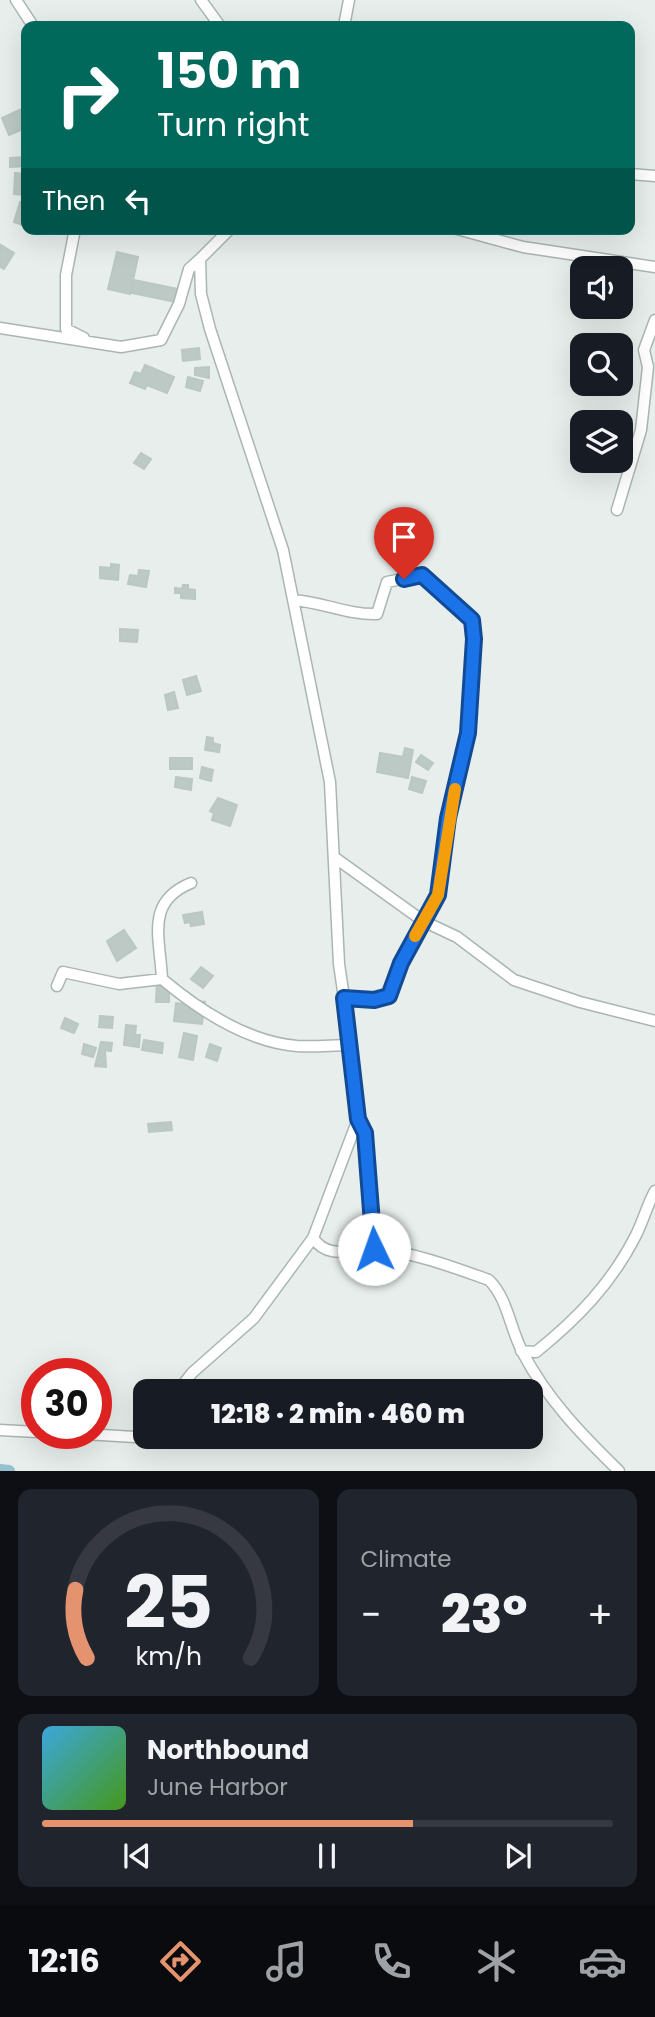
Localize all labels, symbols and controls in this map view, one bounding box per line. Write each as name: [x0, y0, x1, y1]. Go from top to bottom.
text: 150 m: [157, 37, 302, 105]
icon: right: [42, 49, 133, 140]
text: Turn right: [157, 102, 309, 147]
icon: left: [119, 182, 157, 220]
text: Then: [42, 183, 105, 219]
map controls: [570, 256, 633, 473]
button: sound: [570, 256, 633, 319]
button: search: [570, 333, 633, 396]
button: layers: [570, 410, 633, 473]
pin: [374, 507, 434, 579]
icon: arrive: [385, 518, 423, 556]
position arrow: [337, 1212, 411, 1286]
speed limit sign: 30: [21, 1358, 112, 1449]
text: 12:18 · 2 min · 460 m: [211, 1396, 465, 1432]
text: Climate: [361, 1543, 451, 1575]
text: 25: [124, 1553, 213, 1654]
text: 23°: [441, 1578, 527, 1651]
text: −: [361, 1588, 381, 1641]
text: +: [587, 1588, 613, 1641]
text: km/h: [135, 1639, 202, 1674]
text: Northbound: [147, 1732, 309, 1768]
text: June Harbor: [147, 1771, 288, 1803]
icon: previous: [118, 1837, 156, 1875]
icon: pause: [308, 1837, 346, 1875]
icon: next: [499, 1837, 537, 1875]
icon: directions: [156, 1937, 205, 1986]
icon: music: [262, 1937, 311, 1986]
icon: phone: [367, 1937, 416, 1986]
icon: climate: [472, 1937, 521, 1986]
icon: car: [578, 1937, 627, 1986]
text: 12:16: [28, 1938, 100, 1983]

